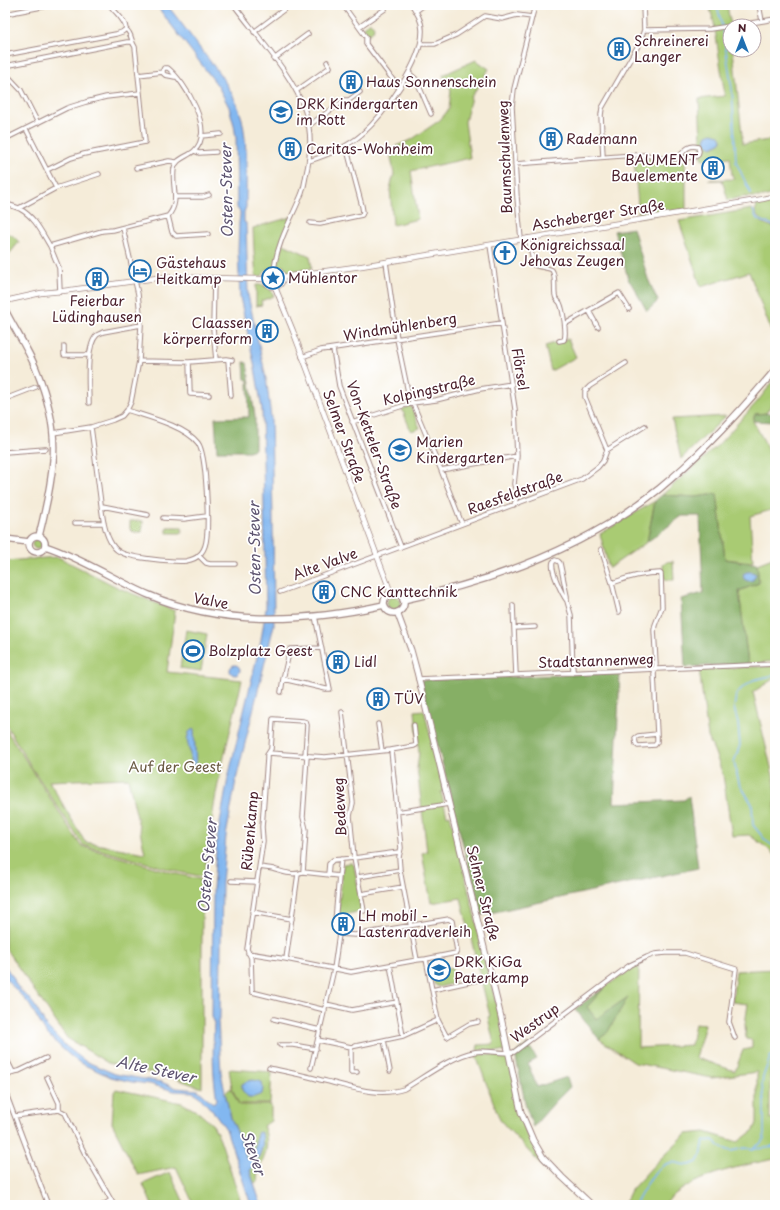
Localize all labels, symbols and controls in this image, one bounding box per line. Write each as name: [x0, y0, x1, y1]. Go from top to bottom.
north arrow: [722, 18, 762, 58]
text: N: [738, 19, 747, 36]
place label: Schreinerei Langer: [634, 30, 709, 67]
building icon: Schreinerei Langer: [606, 36, 632, 62]
building icon: Haus Sonnenschein: [338, 69, 364, 95]
place label: Haus Sonnenschein: [366, 71, 497, 92]
place label: DRK Kindergarten im Rott: [296, 93, 418, 130]
school or university icon: DRK Kindergarten im Rott: [268, 99, 294, 125]
street label: Baumschulenweg: [492, 100, 517, 214]
building icon: Rademann: [538, 126, 564, 152]
place label: Rademann: [566, 128, 637, 149]
building icon: Caritas-Wohnheim: [277, 136, 303, 162]
place label: Caritas-Wohnheim: [306, 138, 433, 159]
water label: Osten-Stever: [213, 142, 238, 238]
place label: BAUMENT Bauelemente: [611, 149, 698, 186]
building icon: BAUMENT Bauelemente: [700, 155, 726, 181]
street label: Ascheberger Straße: [530, 194, 666, 235]
place label: Königreichssaal Jehovas Zeugen: [520, 234, 625, 271]
church icon: Königreichssaal Jehovas Zeugen: [492, 240, 518, 266]
place label: Gästehaus Heitkamp: [156, 252, 226, 289]
hotel icon: Gästehaus Heitkamp: [127, 258, 153, 284]
place icon: Mühlentor: [260, 265, 286, 291]
building icon: Feierbar Lüdinghausen: [84, 266, 110, 292]
place label: Mühlentor: [288, 267, 358, 288]
place label: Feierbar Lüdinghausen: [52, 290, 142, 327]
street label: Windmühlenberg: [342, 307, 458, 346]
place label: Claassen körperreform: [163, 312, 252, 349]
building icon: Claassen körperreform: [254, 318, 280, 344]
street label: Flörsel: [507, 346, 534, 392]
street label: Kolpingstraße: [381, 369, 477, 410]
street label: Von-Ketteler-Straße: [341, 378, 407, 512]
street label: Selmer Straße: [318, 387, 371, 485]
place label: Marien Kindergarten: [416, 431, 504, 468]
school or university icon: Marien Kindergarten: [387, 437, 413, 463]
street label: Raesfeldstraße: [464, 466, 565, 519]
water label: Osten-Stever: [241, 500, 266, 596]
street label: Alte Valve: [290, 542, 360, 585]
building icon: CNC Kanttechnik: [311, 579, 337, 605]
place label: CNC Kanttechnik: [340, 581, 458, 602]
street label: Valve: [192, 587, 231, 614]
sports icon: Bolzplatz Geest: [180, 638, 206, 664]
place label: Bolzplatz Geest: [208, 640, 313, 661]
street label: Stadtstannenweg: [538, 648, 654, 673]
building icon: Lidl: [325, 649, 351, 675]
place label: Lidl: [354, 651, 377, 672]
building icon: TÜV: [365, 686, 391, 712]
place label: TÜV: [394, 688, 424, 709]
park label: Auf der Geest: [129, 756, 222, 777]
street label: Bedeweg: [327, 777, 352, 837]
street label: Rübenkamp: [236, 790, 263, 872]
water label: Osten-Stever: [191, 816, 222, 914]
street label: Selmer Straße: [462, 843, 505, 943]
place label: LH mobil - Lastenradverleih: [358, 905, 471, 942]
building icon: LH mobil - Lastenradverleih: [330, 911, 356, 937]
place label: DRK KiGa Paterkamp: [454, 951, 529, 988]
school or university icon: DRK KiGa Paterkamp: [426, 957, 452, 983]
street label: Westrup: [506, 998, 564, 1048]
water label: Alte Stever: [115, 1049, 200, 1089]
water label: Stever: [236, 1127, 273, 1180]

